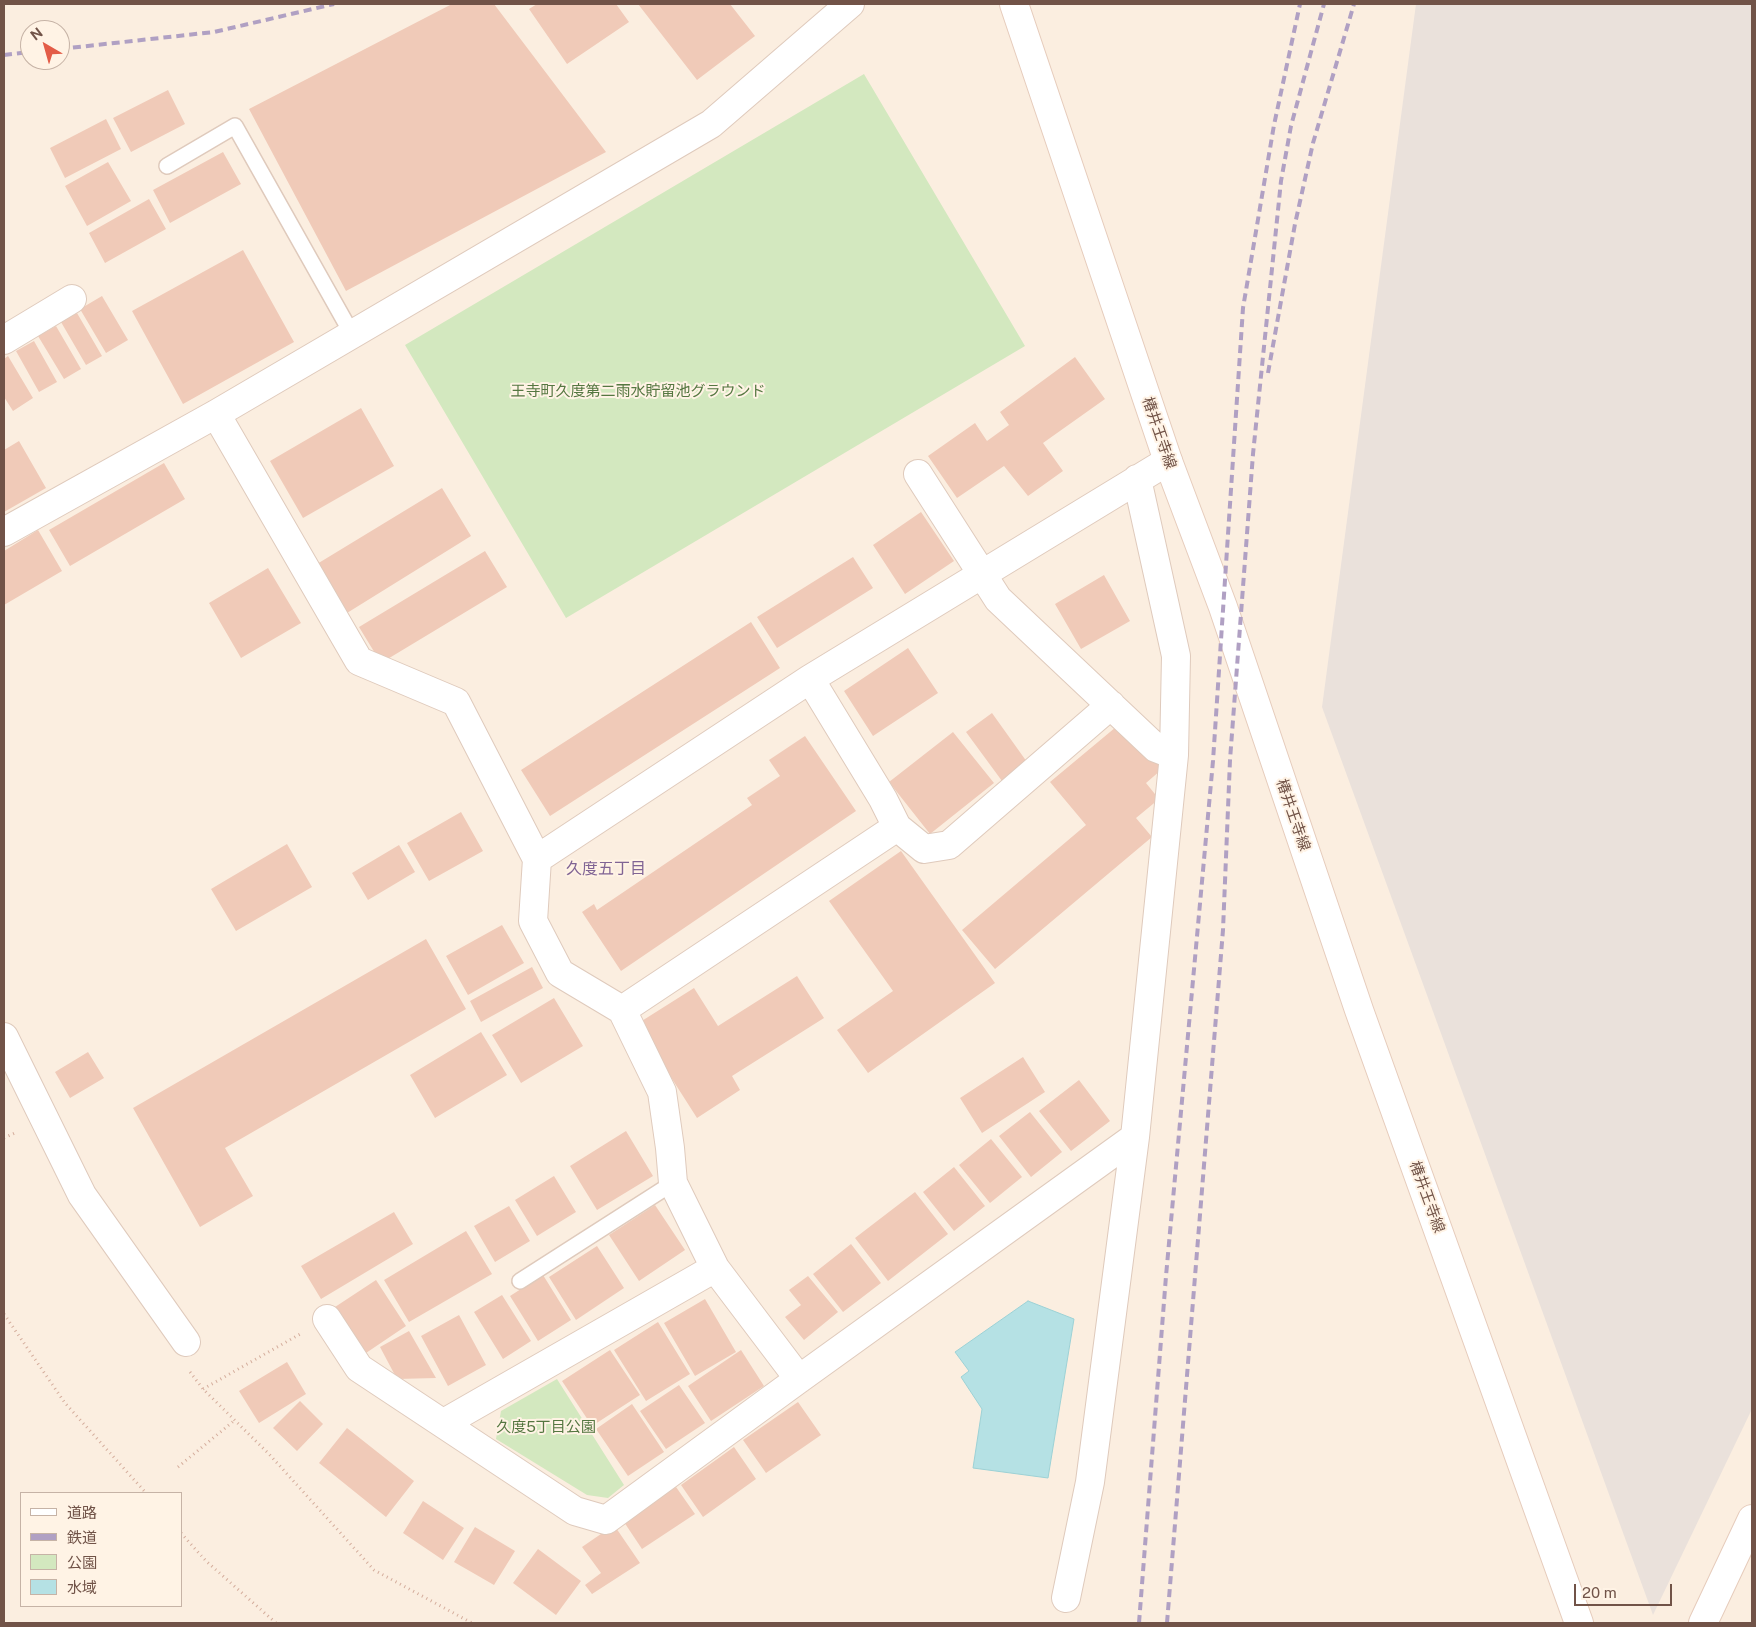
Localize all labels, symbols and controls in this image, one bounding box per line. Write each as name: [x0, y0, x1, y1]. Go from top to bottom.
north arrow: [20, 20, 70, 70]
text: N: [27, 24, 46, 44]
park label: 王寺町久度第二雨水貯留池グラウンド: [511, 382, 765, 400]
street label: 椿井王寺線: [1138, 395, 1180, 471]
street label: 椿井王寺線: [1272, 777, 1314, 853]
district label: 久度五丁目: [566, 859, 646, 879]
street label: 椿井王寺線: [1406, 1159, 1448, 1235]
park label: 久度5丁目公園: [496, 1418, 596, 1436]
legend: [20, 1492, 182, 1607]
text: 道路: [67, 1504, 97, 1521]
text: 鉄道: [67, 1529, 97, 1546]
text: 公園: [67, 1554, 97, 1571]
scale bar: [1576, 1574, 1674, 1606]
text: 水域: [67, 1579, 97, 1596]
text: 20 m: [1582, 1584, 1617, 1601]

